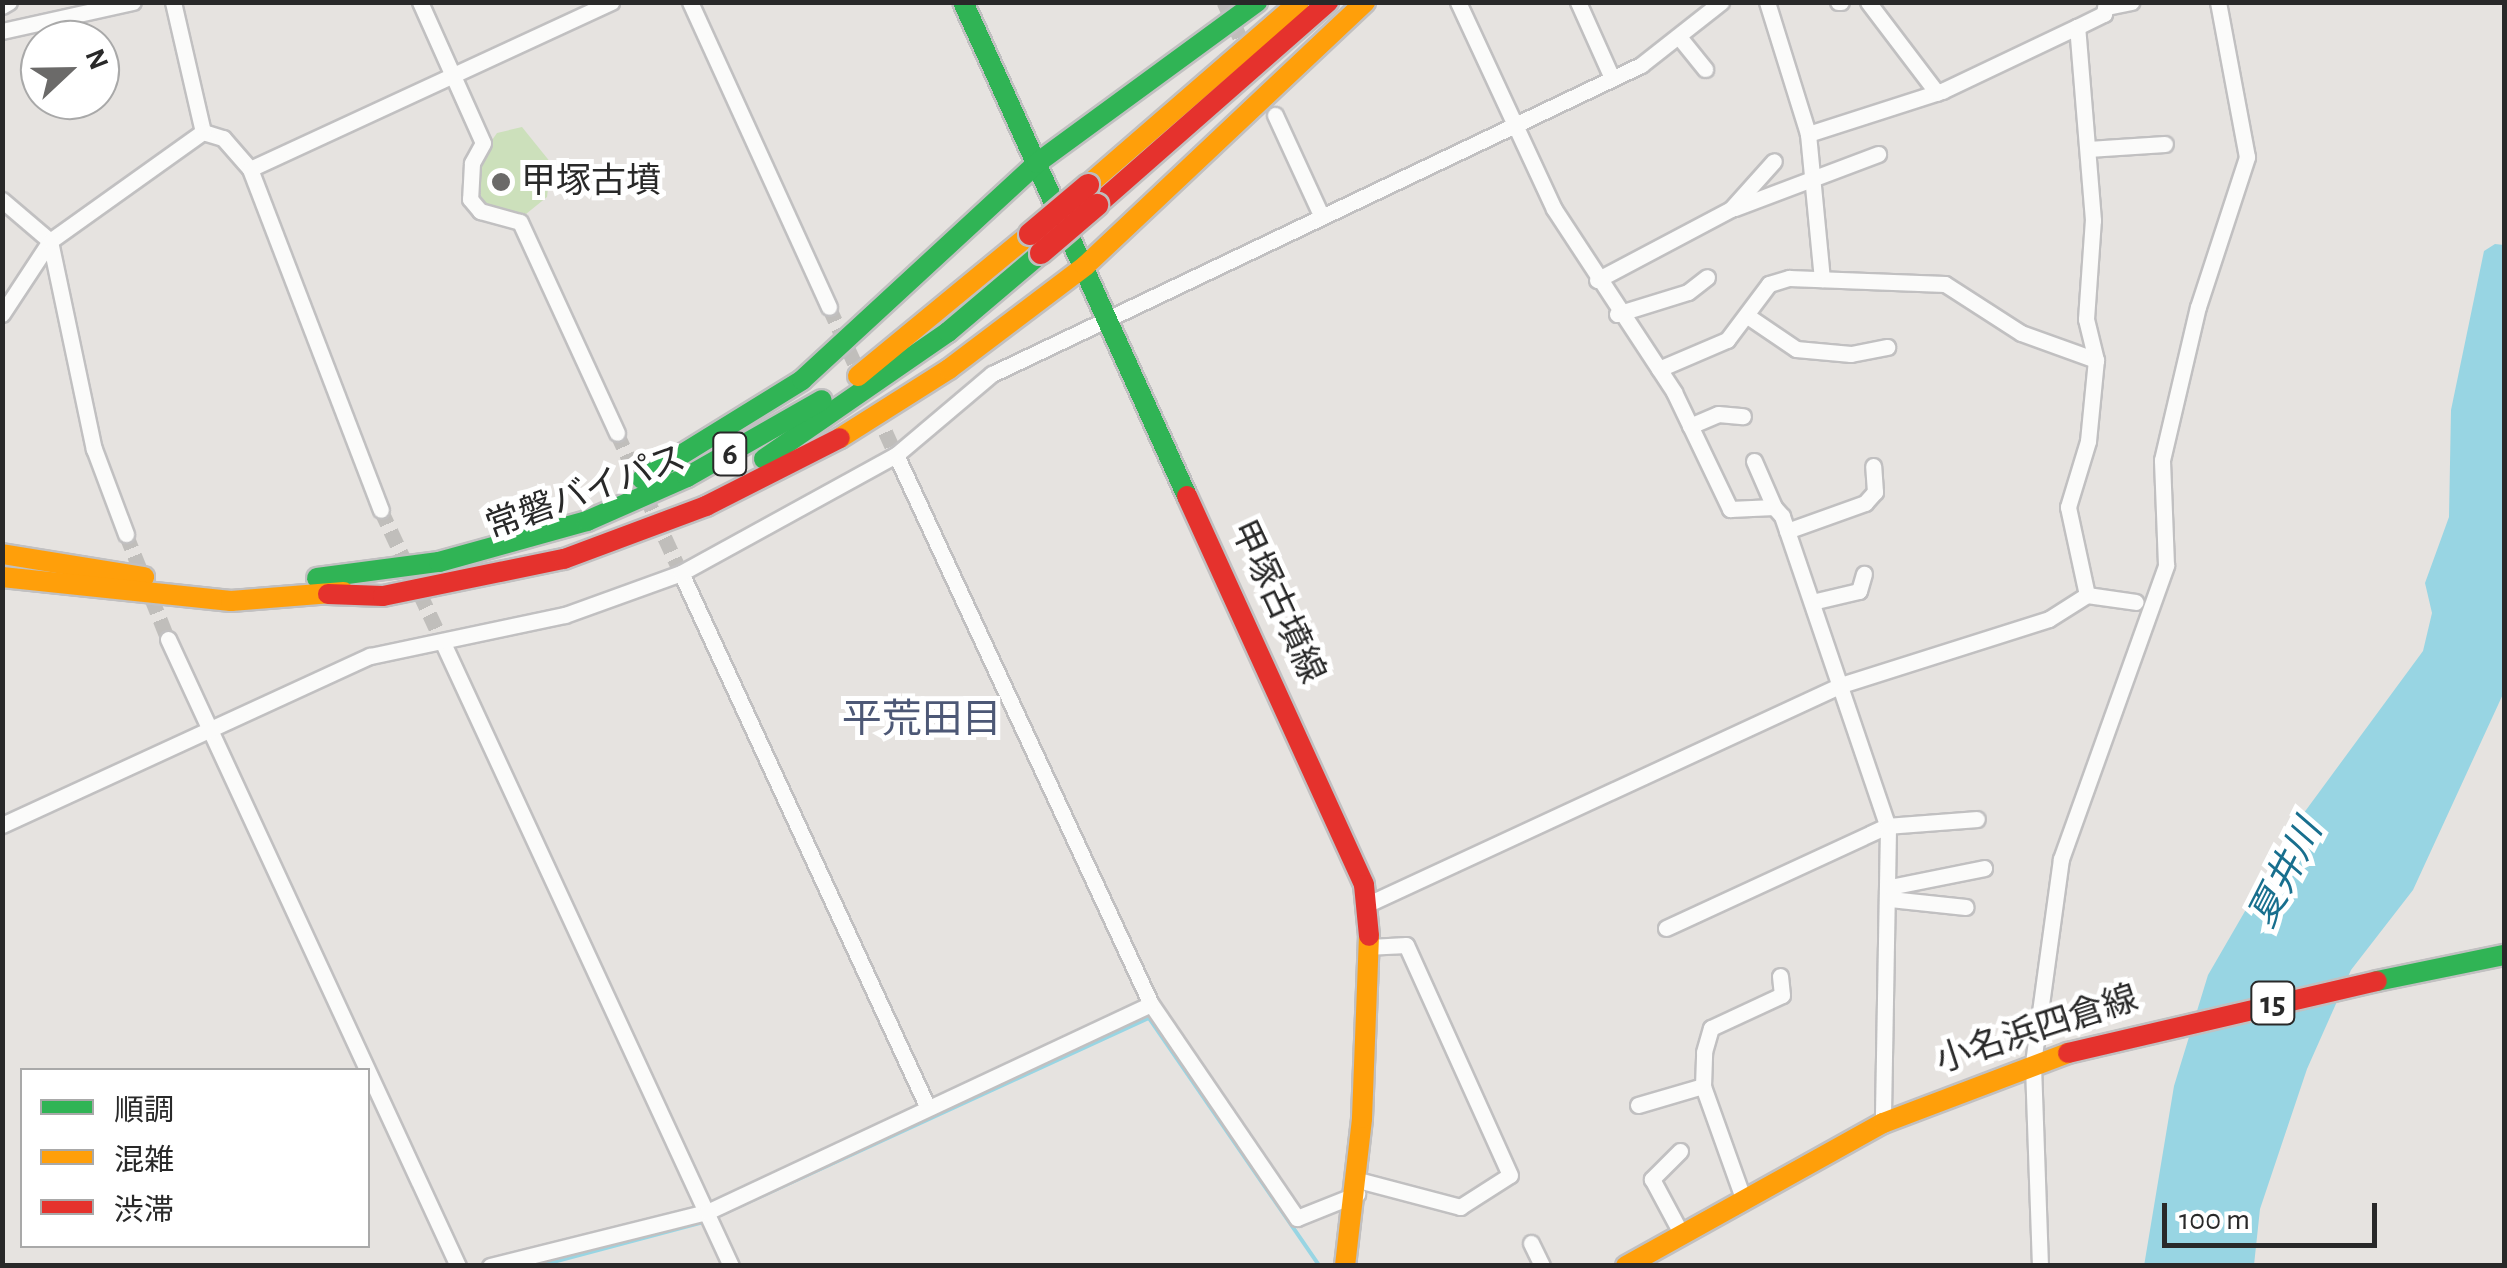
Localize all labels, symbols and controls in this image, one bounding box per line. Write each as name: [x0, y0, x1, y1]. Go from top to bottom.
north arrow: [20, 20, 120, 120]
text: N: [79, 45, 113, 74]
place label: 甲塚古墳: [521, 161, 661, 203]
marker: 甲塚古墳: [490, 171, 512, 193]
road number: 6: [710, 427, 750, 481]
street label: 常磐バイパス: [480, 437, 692, 549]
street label: 甲塚古墳線: [1221, 514, 1333, 690]
district label: 平荒田目: [842, 696, 1002, 744]
water label: 夏井川: [2241, 813, 2333, 935]
road number: 15: [2248, 976, 2298, 1030]
street label: 小名浜四倉線: [1931, 978, 2143, 1082]
legend: [20, 1068, 370, 1248]
text: 順調: [114, 1096, 174, 1126]
text: 混雑: [114, 1146, 174, 1176]
scale bar: [2167, 1183, 2382, 1245]
text: 渋滞: [114, 1196, 174, 1226]
text: 100 m: [2179, 1205, 2250, 1235]

